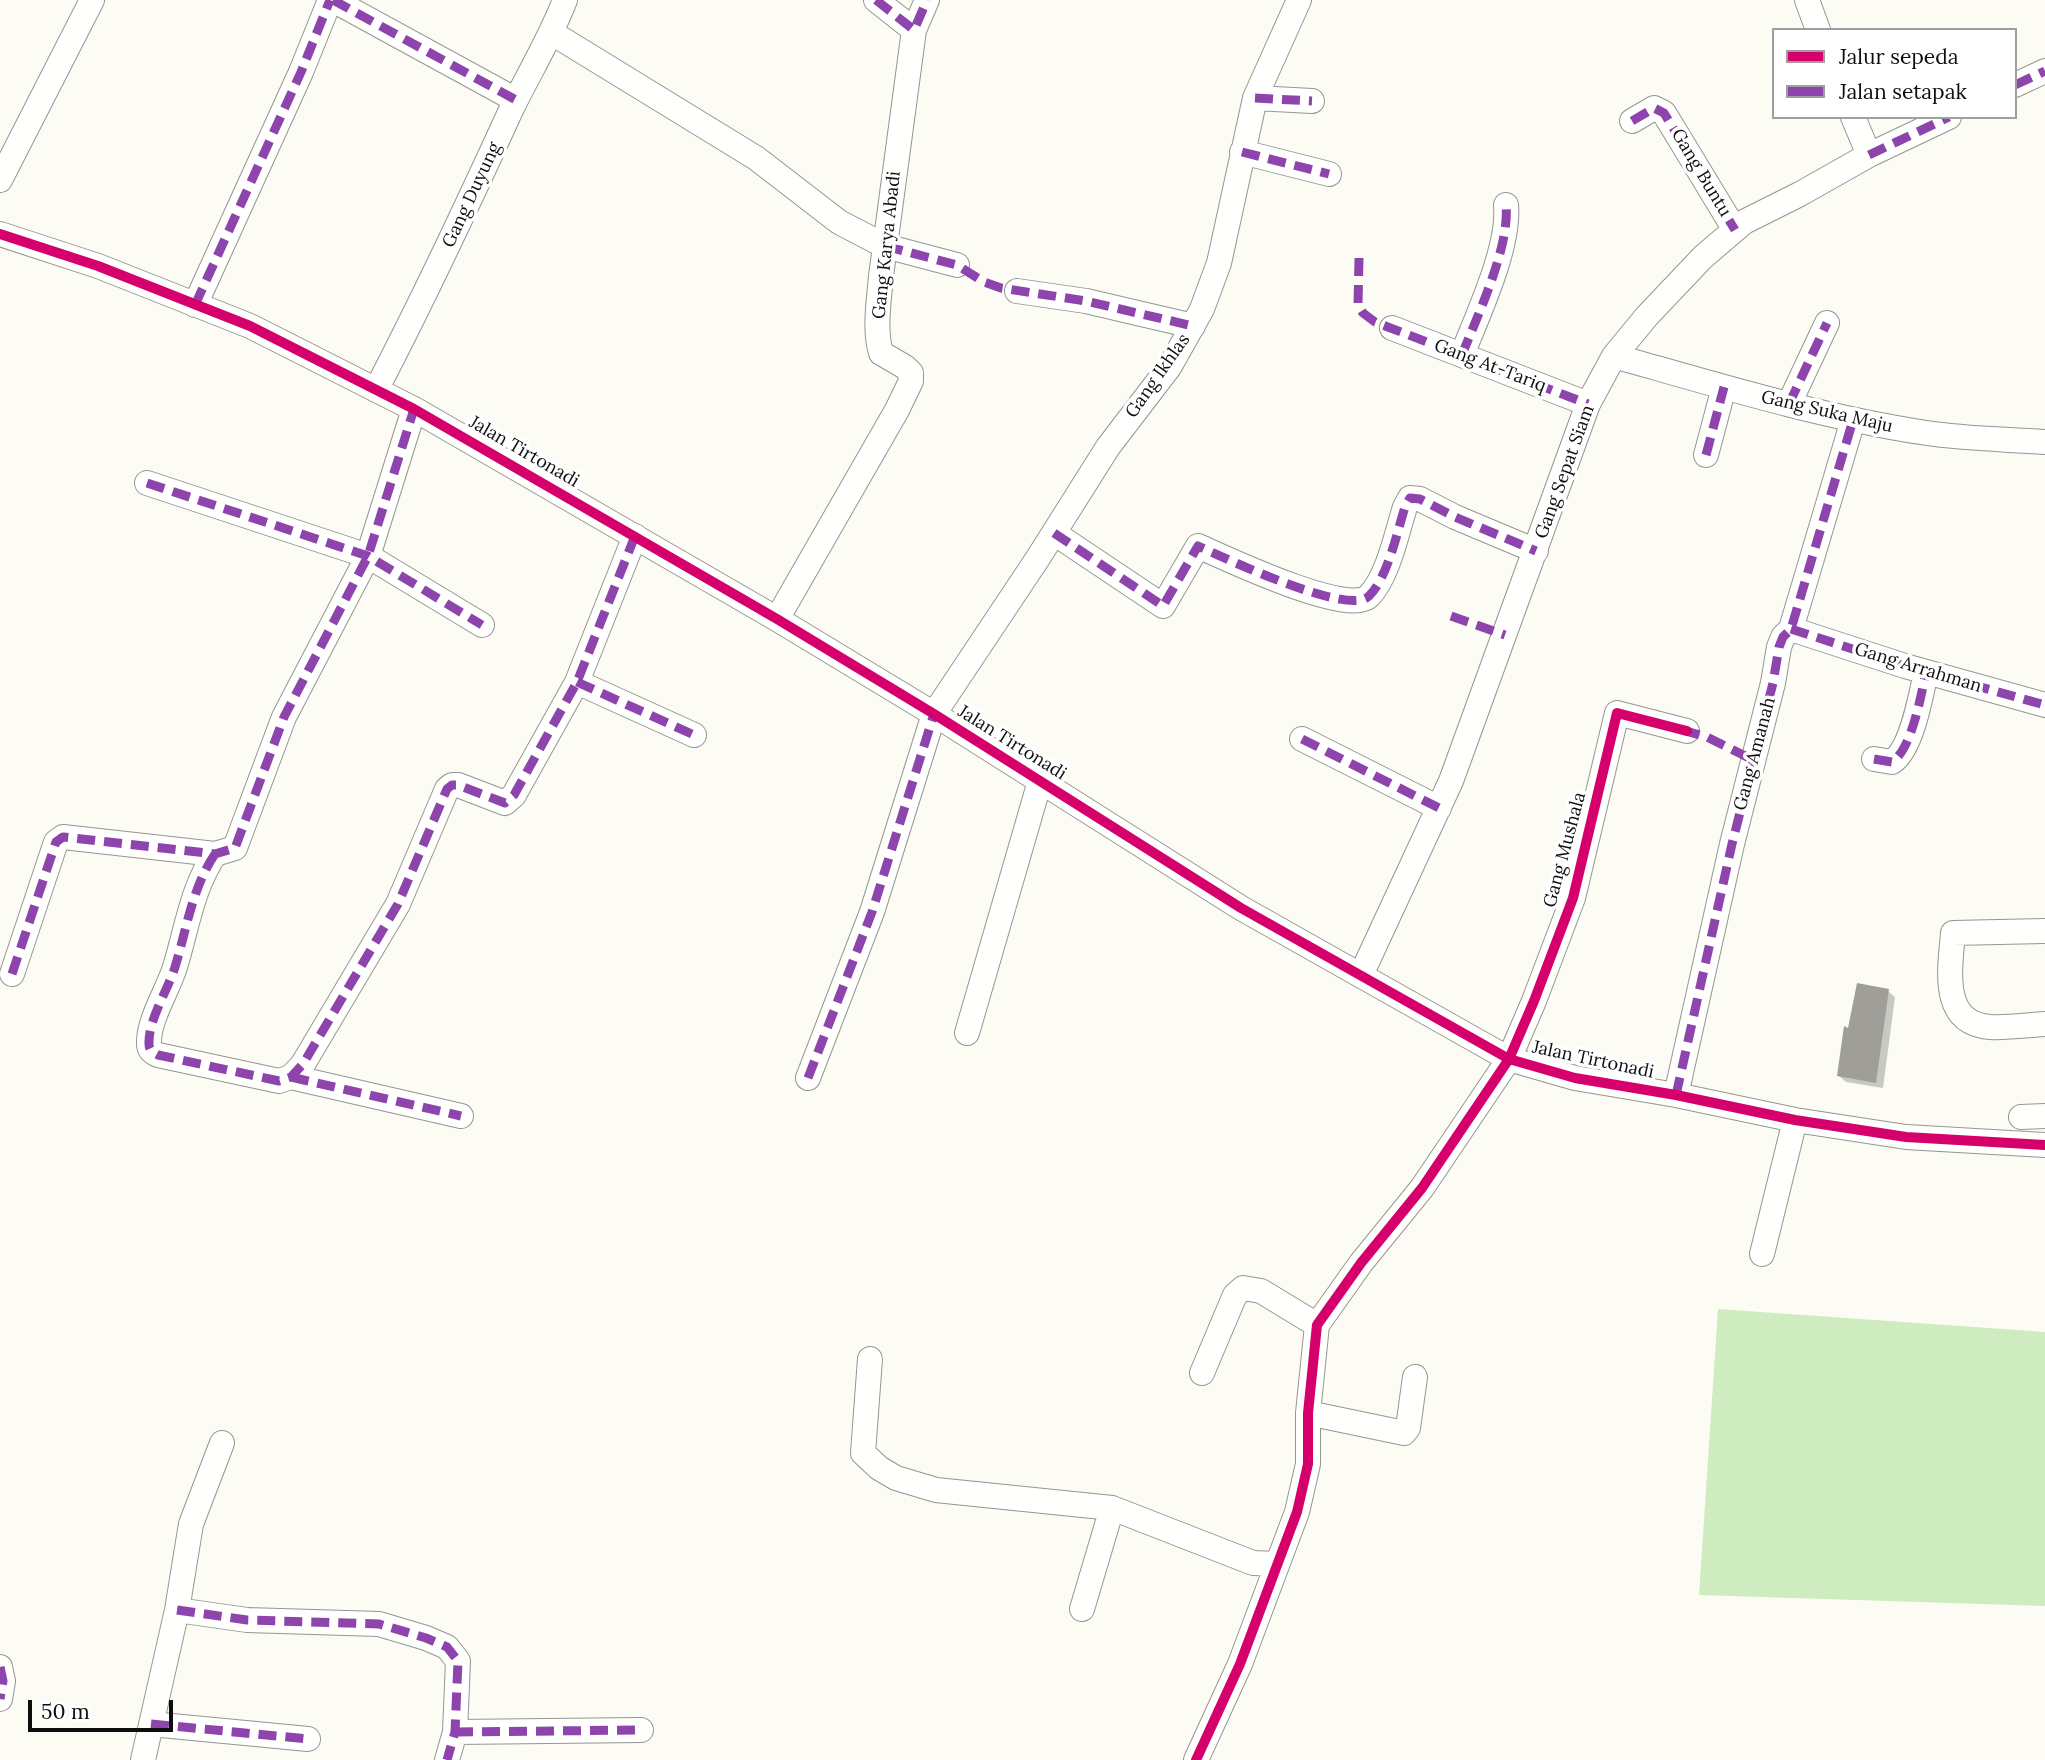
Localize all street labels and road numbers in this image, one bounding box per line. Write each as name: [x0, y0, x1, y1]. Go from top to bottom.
street label: Gang Buntu: [1666, 125, 1736, 221]
street label: Gang Duyung: [438, 139, 506, 251]
street label: Gang Karya Abadi: [868, 170, 906, 320]
street label: Gang Ikhlas: [1121, 330, 1195, 422]
street label: Gang At-Tariq: [1431, 335, 1549, 397]
street label: Gang Suka Maju: [1759, 386, 1895, 438]
street label: Gang Sepat Siam: [1531, 402, 1599, 542]
street label: Jalan Tirtonadi: [465, 412, 583, 492]
street label: Gang Arrahman: [1852, 638, 1984, 698]
street label: Gang Amanah: [1730, 695, 1780, 813]
street label: Jalan Tirtonadi: [954, 701, 1070, 785]
street label: Gang Mushala: [1539, 790, 1591, 910]
street label: Jalan Tirtonadi: [1530, 1037, 1656, 1083]

